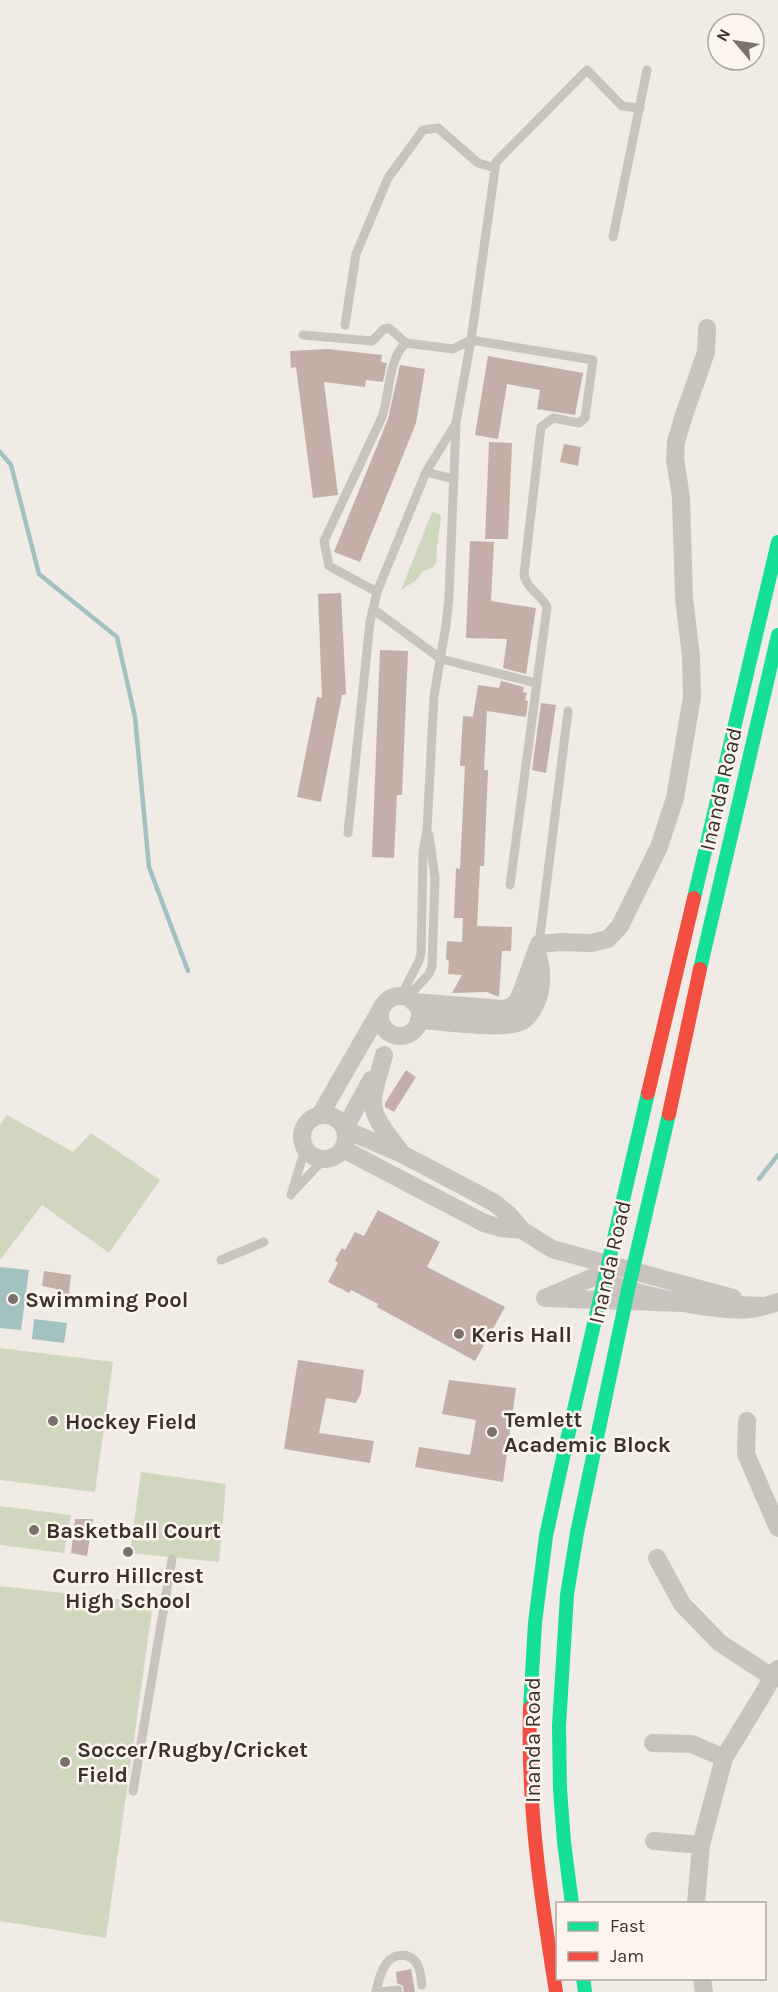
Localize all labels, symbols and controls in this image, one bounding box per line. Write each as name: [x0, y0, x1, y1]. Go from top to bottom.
north arrow: [706, 12, 766, 72]
text: N: [712, 25, 734, 45]
street label: Inanda Road: [694, 725, 748, 853]
street label: Inanda Road: [583, 1198, 637, 1326]
place label: Swimming Pool: [25, 1287, 188, 1313]
marker: Swimming Pool: [6, 1292, 20, 1306]
place label: Keris Hall: [471, 1322, 572, 1348]
marker: Keris Hall: [452, 1327, 466, 1341]
place label: Temlett Academic Block: [504, 1407, 671, 1458]
place label: Hockey Field: [65, 1409, 197, 1435]
marker: Hockey Field: [46, 1414, 60, 1428]
marker: Temlett Academic Block: [485, 1425, 499, 1439]
place label: Basketball Court: [46, 1518, 221, 1544]
marker: Basketball Court: [27, 1523, 41, 1537]
marker: Curro Hillcrest High School: [121, 1545, 135, 1559]
place label: Curro Hillcrest High School: [52, 1563, 204, 1614]
street label: Inanda Road: [520, 1677, 546, 1803]
place label: Soccer/Rugby/Cricket Field: [77, 1737, 308, 1788]
marker: Soccer/Rugby/Cricket Field: [58, 1755, 72, 1769]
legend: [556, 1902, 766, 1980]
text: Fast: [610, 1915, 645, 1937]
text: Jam: [610, 1945, 644, 1967]

